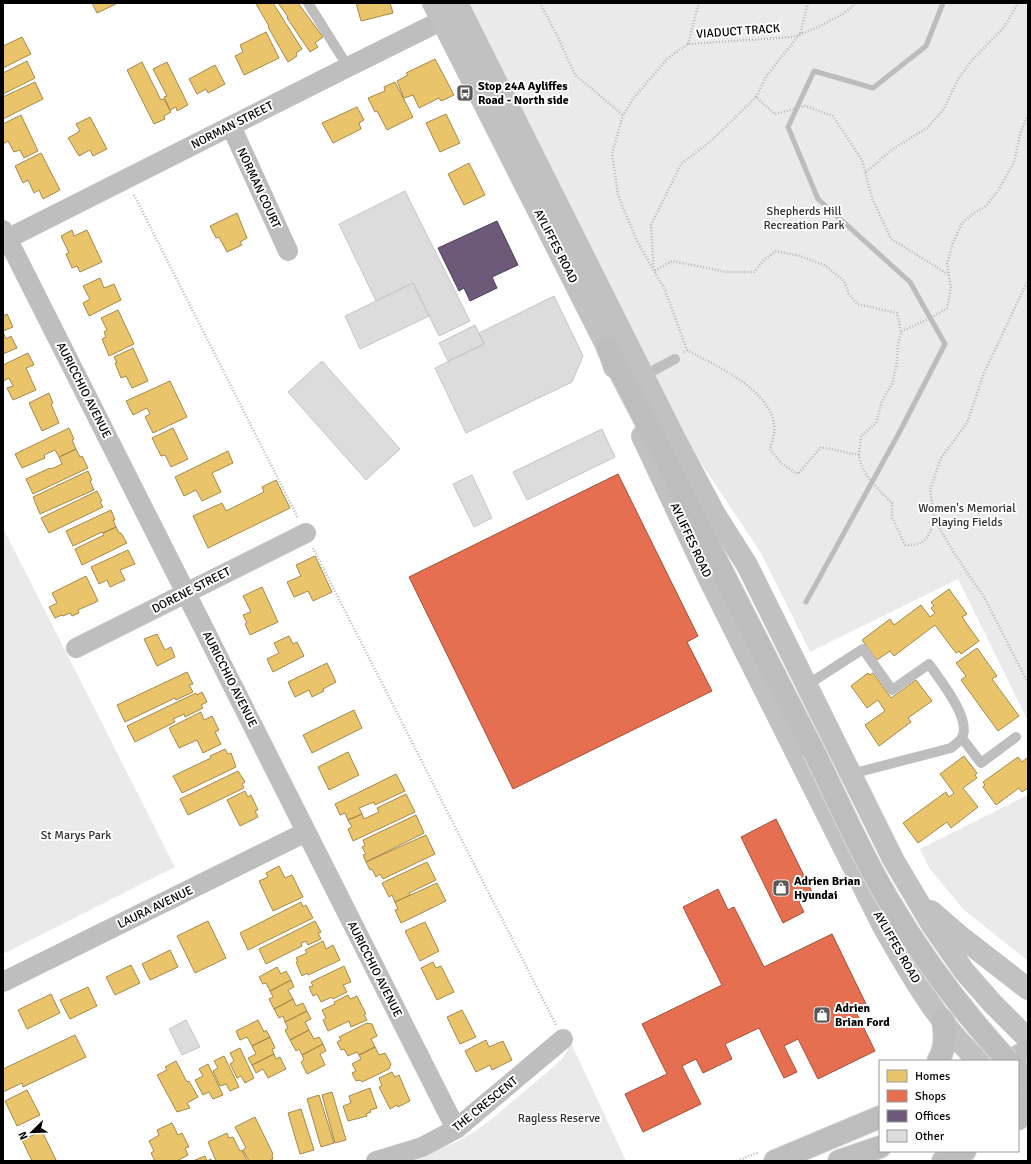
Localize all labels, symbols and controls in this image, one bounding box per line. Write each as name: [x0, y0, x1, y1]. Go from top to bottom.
street label: VIADUCT TRACK: [696, 21, 780, 42]
place label: Stop 24A Ayliffes Road - North side: [478, 79, 569, 108]
bus stop icon: Stop 24A Ayliffes Road - North side: [455, 83, 475, 103]
street label: NORMAN STREET: [189, 98, 276, 153]
street label: NORMAN COURT: [233, 146, 284, 231]
park label: Shepherds Hill Recreation Park: [764, 204, 844, 233]
street label: AYLIFFES ROAD: [531, 207, 581, 286]
street label: AURICCHIO AVENUE: [53, 340, 114, 441]
street label: AYLIFFES ROAD: [667, 500, 715, 580]
park label: Women's Memorial Playing Fields: [918, 501, 1016, 530]
street label: DORENE STREET: [149, 564, 233, 617]
street label: AURICCHIO AVENUE: [199, 629, 260, 730]
park label: St Marys Park: [41, 828, 111, 843]
place label: Adrien Brian Hyundai: [794, 874, 861, 903]
shop icon: Adrien Brian Hyundai: [771, 878, 791, 898]
street label: LAURA AVENUE: [115, 883, 195, 932]
street label: AYLIFFES ROAD: [870, 908, 923, 986]
street label: AURICCHIO AVENUE: [344, 919, 405, 1020]
place label: Adrien Brian Ford: [835, 1001, 890, 1030]
shop icon: Adrien Brian Ford: [812, 1005, 832, 1025]
legend: [879, 1060, 1019, 1152]
text: Homes: [915, 1069, 950, 1084]
street label: THE CRESCENT: [450, 1074, 521, 1135]
text: Shops: [915, 1089, 946, 1104]
text: Offices: [915, 1109, 950, 1124]
park label: Ragless Reserve: [518, 1111, 600, 1126]
north arrow: [12, 1112, 52, 1152]
text: Other: [915, 1129, 945, 1144]
text: N: [16, 1130, 31, 1142]

